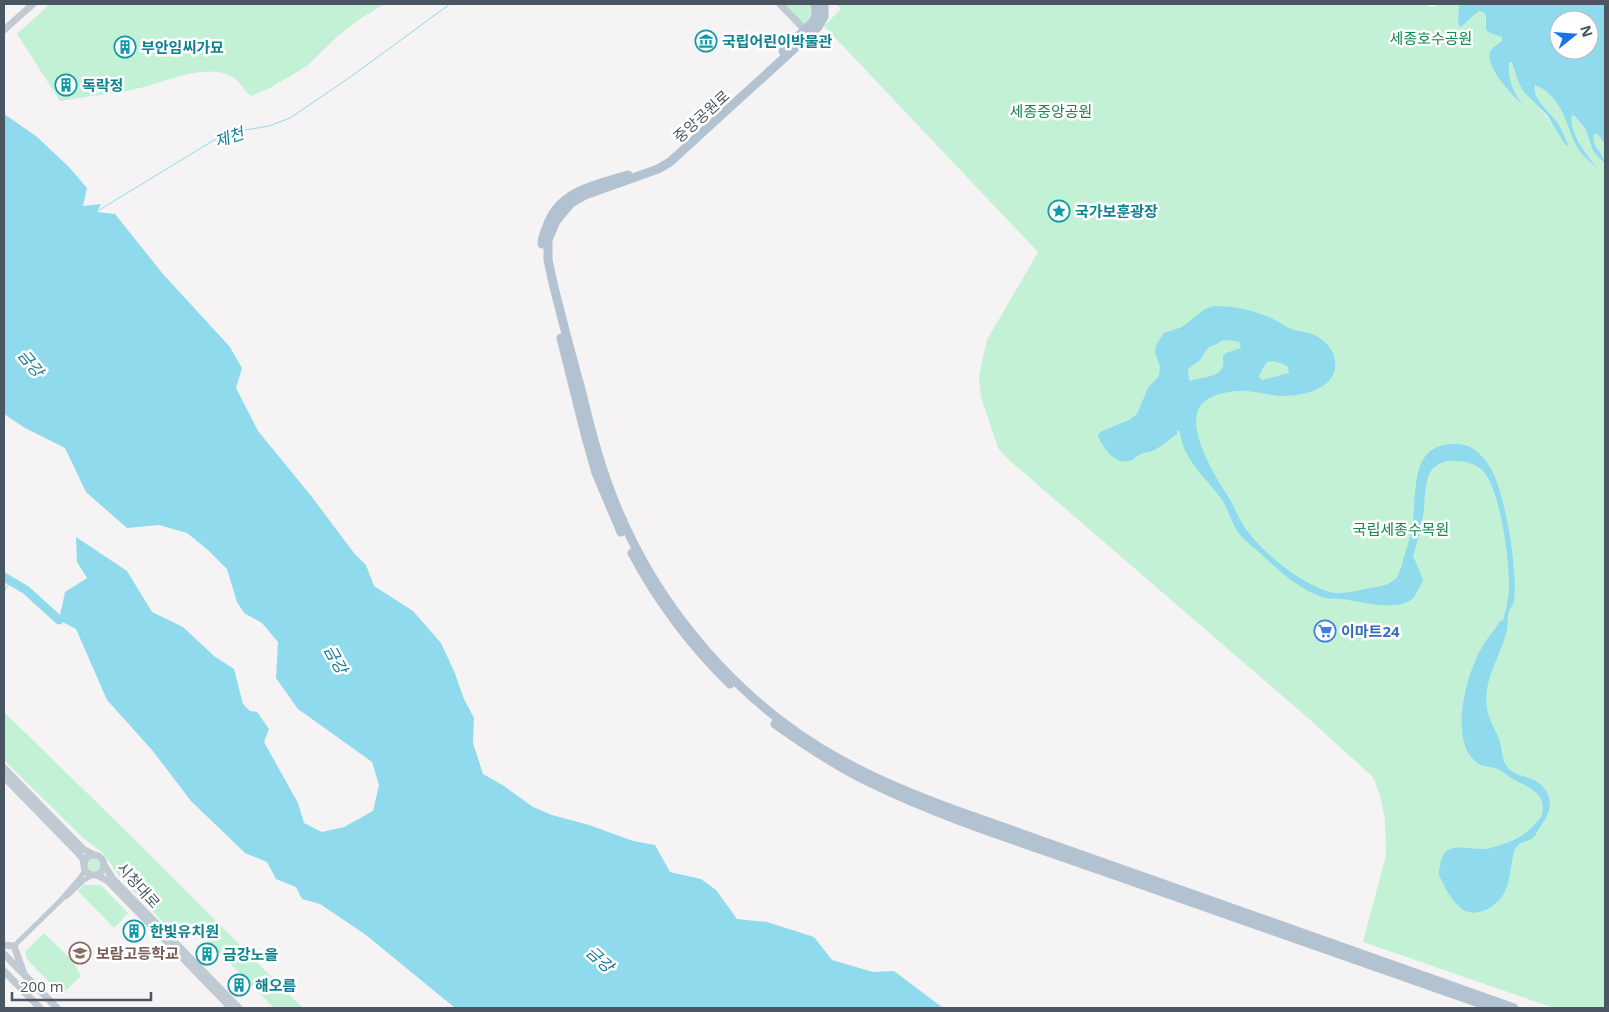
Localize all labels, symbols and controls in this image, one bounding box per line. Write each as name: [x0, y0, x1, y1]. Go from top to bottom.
north arrow: [1549, 10, 1599, 60]
text: N: [1576, 23, 1598, 39]
park label: 세종호수공원: [1390, 28, 1472, 48]
museum icon: 국립어린이박물관: [694, 29, 718, 53]
place label: 국립어린이박물관: [722, 31, 833, 51]
building icon: 부안임씨가묘: [113, 35, 137, 59]
place label: 부안임씨가묘: [141, 37, 224, 57]
building icon: 독락정: [54, 73, 78, 97]
place label: 독락정: [82, 75, 123, 95]
street label: 중앙공원로: [669, 85, 733, 147]
park label: 세종중앙공원: [1010, 101, 1092, 121]
water label: 제천: [211, 121, 249, 152]
place icon: 국가보훈광장: [1047, 199, 1071, 223]
place label: 국가보훈광장: [1075, 201, 1158, 221]
water label: 금강: [13, 345, 50, 383]
park label: 국립세종수목원: [1353, 519, 1449, 539]
supermarket icon: 이마트24: [1313, 619, 1337, 643]
place label: 이마트24: [1341, 621, 1400, 641]
water label: 금강: [319, 641, 354, 679]
street label: 시청대로: [113, 858, 165, 912]
building icon: 한빛유치원: [122, 919, 146, 943]
place label: 한빛유치원: [150, 921, 219, 941]
school or university icon: 보람고등학교: [68, 941, 92, 965]
water label: 금강: [582, 941, 620, 979]
building icon: 금강노을: [195, 942, 219, 966]
place label: 보람고등학교: [96, 943, 179, 963]
place label: 금강노을: [223, 944, 278, 964]
scale bar: [12, 970, 151, 1002]
building icon: 해오름: [227, 973, 251, 997]
place label: 해오름: [255, 975, 297, 995]
text: 200 m: [20, 976, 64, 996]

